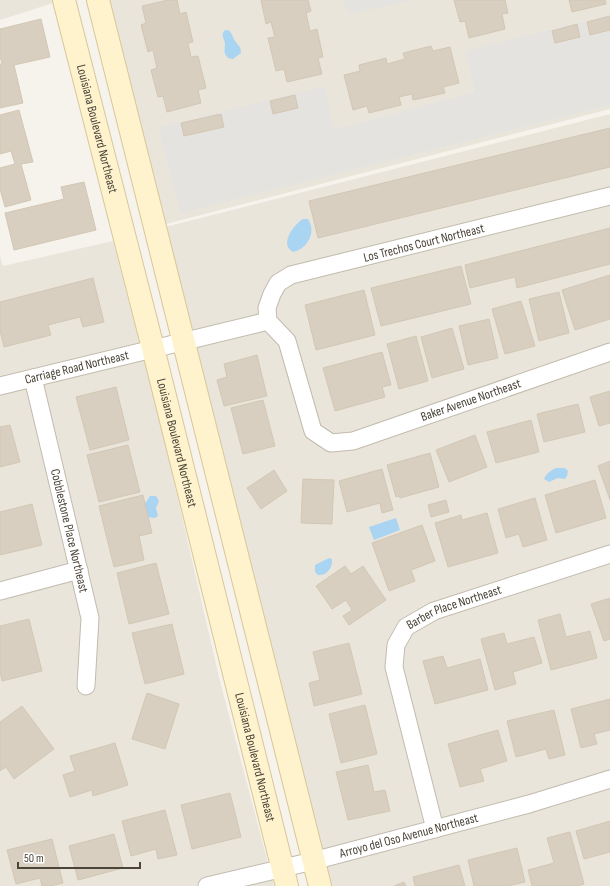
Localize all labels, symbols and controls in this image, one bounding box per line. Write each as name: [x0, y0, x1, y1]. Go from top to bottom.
street label: Louisiana Boulevard Northeast: [73, 63, 121, 195]
street label: Los Trechos Court Northeast: [362, 220, 486, 266]
street label: Carriage Road Northeast: [23, 347, 130, 388]
street label: Baker Avenue Northeast: [419, 375, 523, 425]
street label: Louisiana Boulevard Northeast: [153, 377, 200, 509]
street label: Cobblestone Place Northeast: [47, 467, 92, 594]
street label: Barber Place Northeast: [404, 582, 503, 633]
street label: Louisiana Boulevard Northeast: [231, 691, 279, 823]
street label: Arroyo del Oso Avenue Northeast: [337, 810, 480, 862]
scale bar: [18, 844, 140, 870]
text: 50 m: [24, 851, 44, 866]

